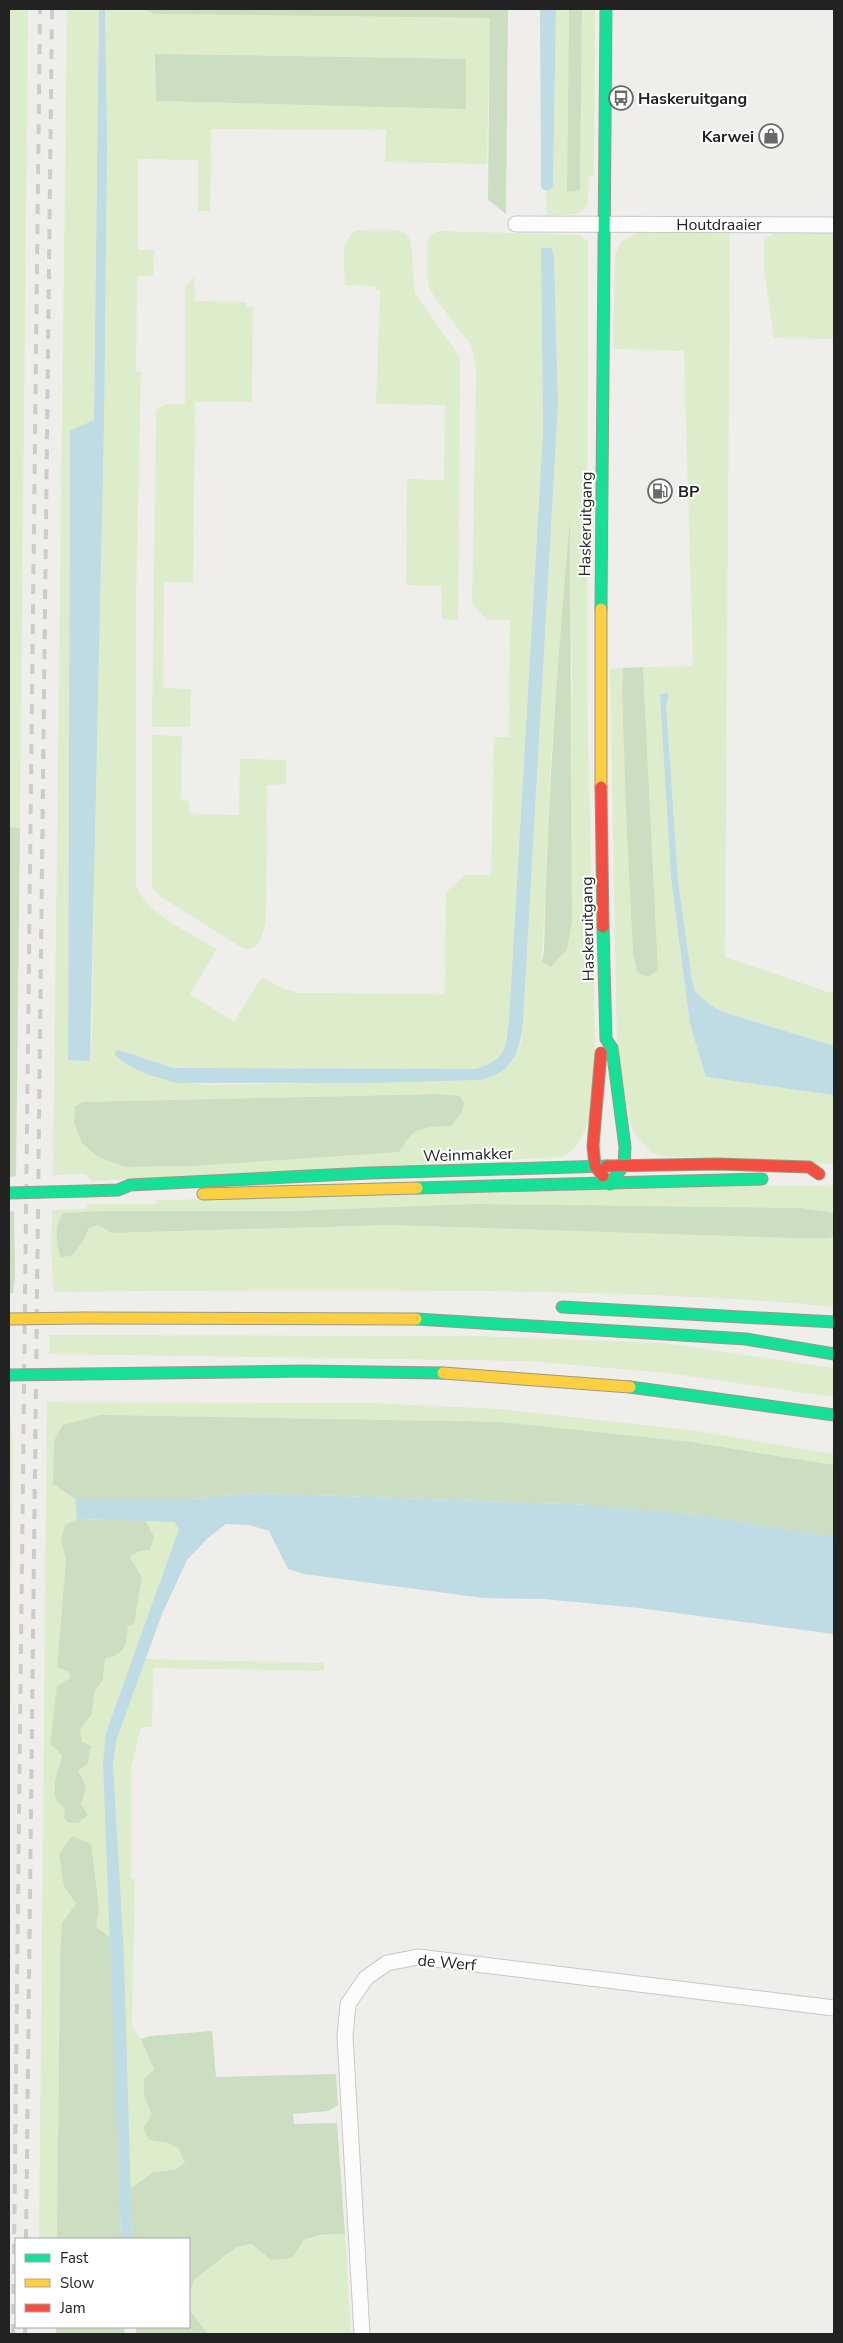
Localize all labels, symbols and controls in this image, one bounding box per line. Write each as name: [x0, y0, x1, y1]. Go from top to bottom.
bus stop icon: Haskeruitgang: [608, 85, 634, 111]
place label: Haskeruitgang: [638, 88, 747, 110]
shop icon: Karwei: [758, 123, 784, 149]
place label: Karwei: [702, 126, 754, 148]
street label: Houtdraaier: [676, 214, 762, 236]
street label: Haskeruitgang: [574, 471, 598, 577]
fuel station icon: BP: [647, 478, 673, 504]
place label: BP: [678, 481, 699, 503]
street label: Haskeruitgang: [576, 876, 600, 982]
street label: Weinmakker: [423, 1142, 514, 1168]
street label: de Werf: [417, 1949, 478, 1977]
legend: [15, 2238, 190, 2328]
text: Fast: [60, 2248, 89, 2268]
text: Slow: [60, 2273, 95, 2293]
text: Jam: [59, 2298, 86, 2318]

